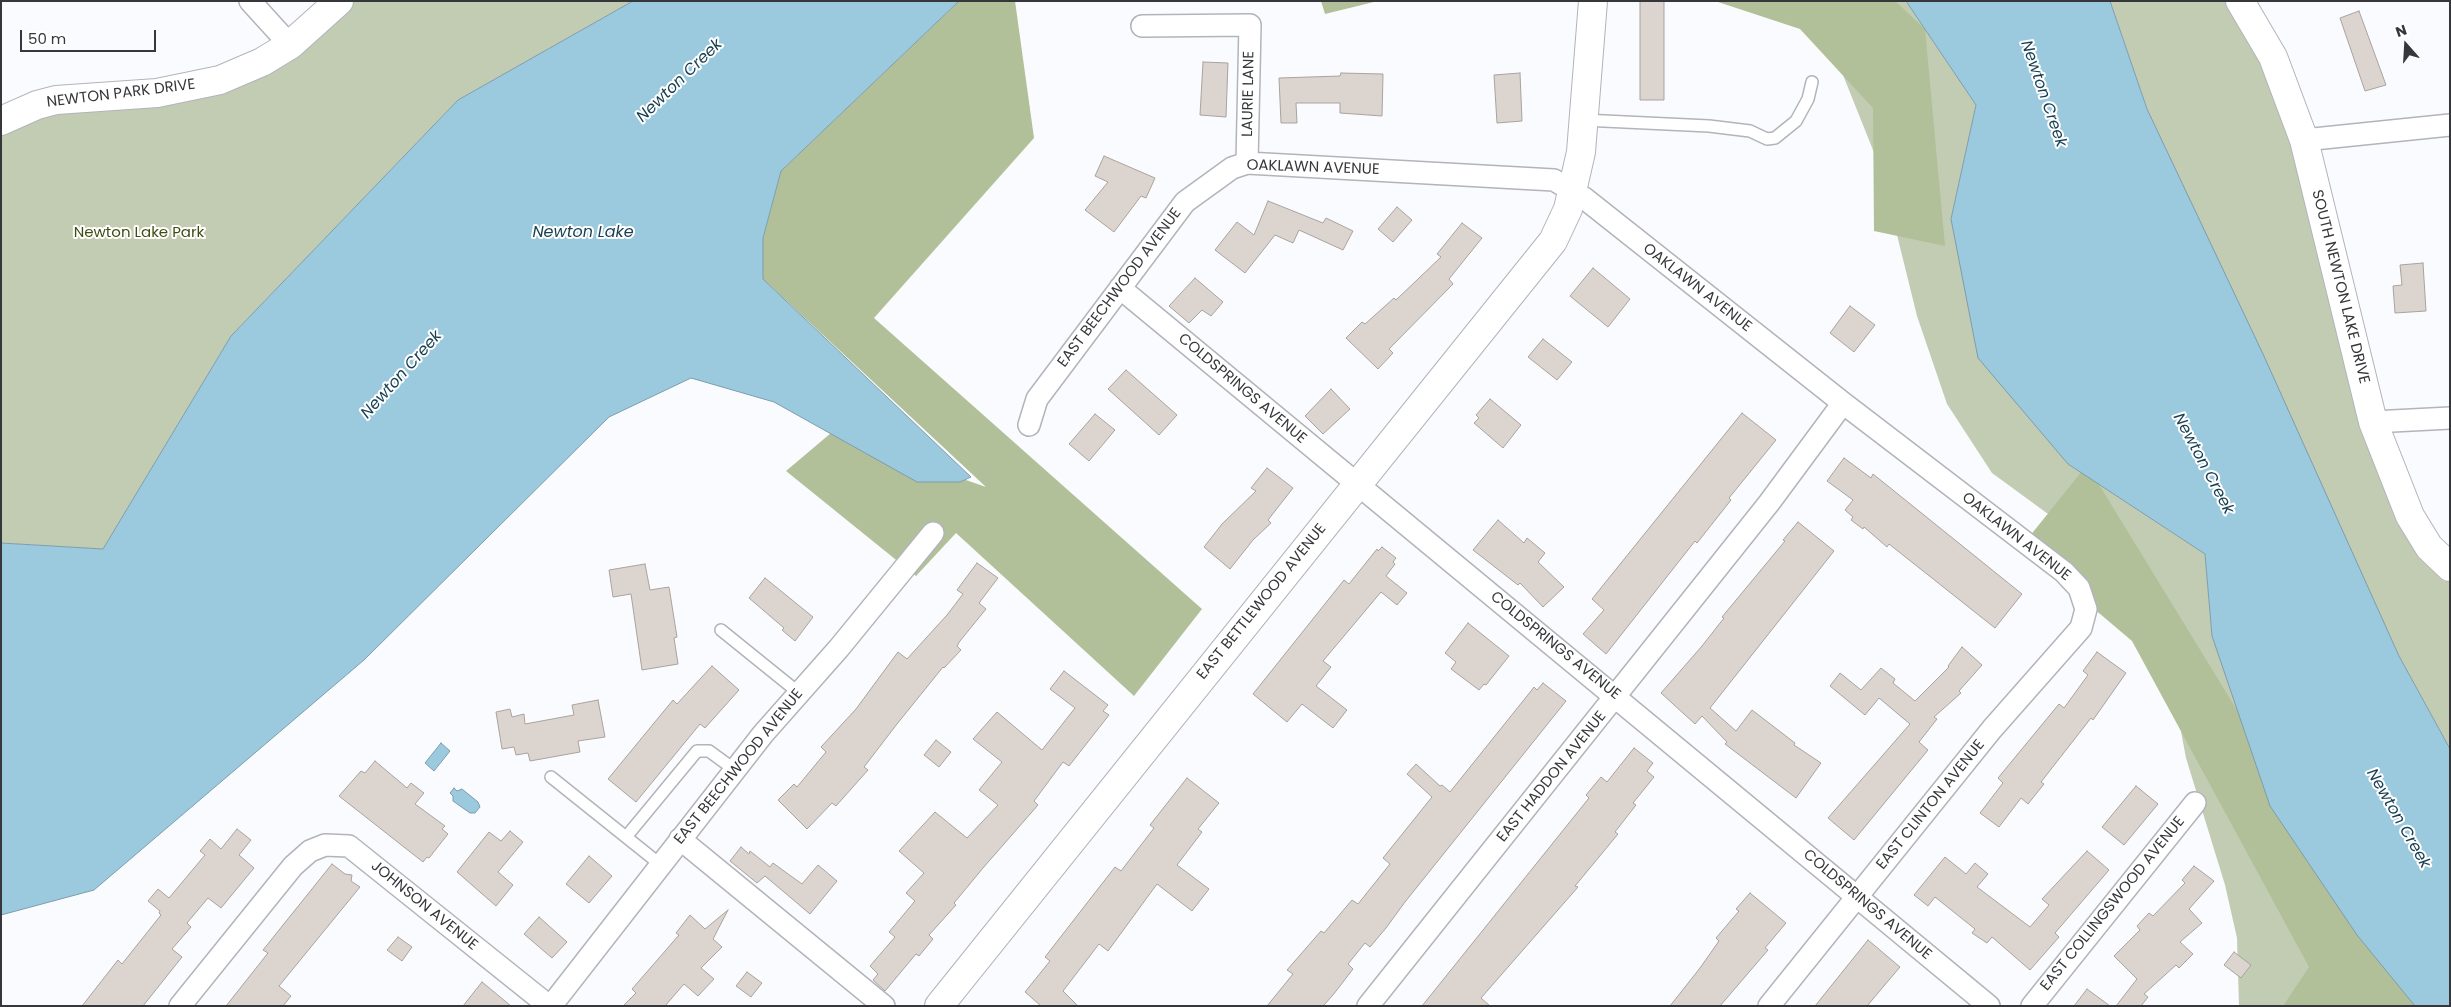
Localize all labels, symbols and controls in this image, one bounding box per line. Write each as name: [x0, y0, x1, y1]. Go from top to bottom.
scale bar: [22, 20, 159, 52]
north arrow: [2381, 20, 2431, 70]
text: N: [2393, 20, 2409, 42]
text: 50 m: [28, 28, 66, 49]
water label: Newton Creek: [633, 35, 727, 127]
water label: Newton Creek: [2016, 38, 2070, 150]
street label: LAURIE LANE: [1239, 51, 1259, 137]
street label: NEWTON PARK DRIVE: [46, 76, 196, 112]
street label: OAKLAWN AVENUE: [1246, 157, 1380, 179]
street label: SOUTH NEWTON LAKE DRIVE: [2307, 188, 2373, 386]
street label: EAST BEECHWOOD AVENUE: [1054, 205, 1186, 371]
water label: Newton Lake: [532, 223, 634, 243]
park label: Newton Lake Park: [74, 224, 204, 242]
street label: OAKLAWN AVENUE: [1639, 240, 1755, 336]
water label: Newton Creek: [357, 327, 447, 423]
street label: COLDSPRINGS AVENUE: [1174, 330, 1310, 448]
water label: Newton Creek: [2168, 410, 2238, 518]
street label: OAKLAWN AVENUE: [1958, 489, 2074, 585]
street label: EAST BETTLEWOOD AVENUE: [1194, 521, 1330, 683]
street label: COLDSPRINGS AVENUE: [1486, 588, 1624, 704]
street label: EAST BEECHWOOD AVENUE: [671, 686, 807, 848]
street label: EAST HADDON AVENUE: [1494, 708, 1610, 846]
street label: EAST CLINTON AVENUE: [1873, 736, 1989, 874]
water label: Newton Creek: [2362, 766, 2434, 872]
street label: EAST COLLINGSWOOD AVENUE: [2037, 813, 2189, 995]
street label: COLDSPRINGS AVENUE: [1799, 846, 1935, 964]
street label: JOHNSON AVENUE: [367, 857, 481, 955]

